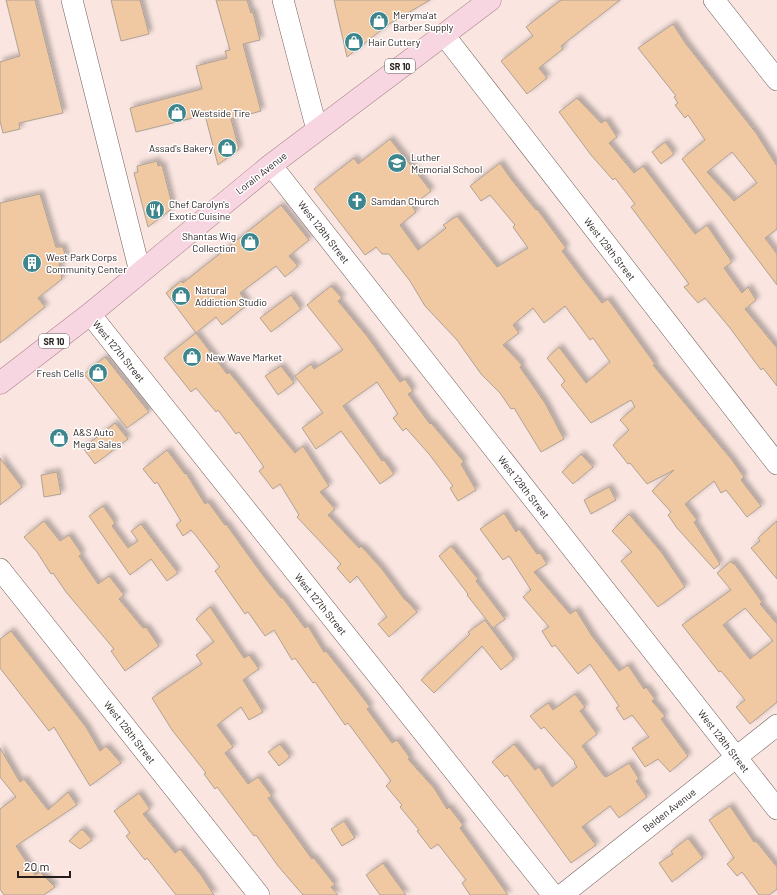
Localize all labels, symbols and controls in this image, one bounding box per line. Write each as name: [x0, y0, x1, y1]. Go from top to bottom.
place label: Meryma'at Barber Supply: [393, 9, 454, 33]
shop icon: Meryma'at Barber Supply: [368, 10, 390, 32]
shop icon: Hair Cuttery: [343, 31, 365, 53]
place label: Hair Cuttery: [368, 36, 421, 48]
road number: SR 10: [385, 59, 415, 73]
shop icon: Westside Tire: [166, 102, 188, 124]
place label: Westside Tire: [191, 107, 250, 119]
shop icon: Assad's Bakery: [216, 137, 238, 159]
place label: Assad's Bakery: [149, 142, 213, 154]
street label: Lorain Avenue: [233, 149, 289, 197]
place label: Luther Memorial School: [411, 151, 482, 175]
school or university icon: Luther Memorial School: [386, 152, 408, 174]
church icon: Samdan Church: [346, 190, 368, 212]
place label: Samdan Church: [371, 195, 439, 207]
place label: Chef Carolyn's Exotic Cuisine: [169, 198, 230, 222]
street label: West 128th Street: [296, 198, 352, 266]
restaurant icon: Chef Carolyn's Exotic Cuisine: [144, 199, 166, 221]
street label: West 129th Street: [582, 215, 638, 283]
place label: Shantas Wig Collection: [182, 230, 236, 254]
shop icon: Shantas Wig Collection: [239, 231, 261, 253]
place label: West Park Corps Community Center: [46, 251, 127, 275]
building icon: West Park Corps Community Center: [21, 252, 43, 274]
place label: Natural Addiction Studio: [195, 284, 267, 308]
shop icon: Natural Addiction Studio: [170, 285, 192, 307]
street label: West 127th Street: [90, 318, 148, 385]
road number: SR 10: [39, 334, 69, 348]
shop icon: New Wave Market: [181, 346, 203, 368]
place label: New Wave Market: [206, 351, 282, 363]
shop icon: Fresh Cells: [87, 362, 109, 384]
place label: Fresh Cells: [37, 367, 84, 379]
place label: A&S Auto Mega Sales: [73, 426, 121, 450]
shop icon: A&S Auto Mega Sales: [48, 427, 70, 449]
street label: West 128th Street: [496, 453, 552, 521]
street label: West 127th Street: [292, 571, 350, 638]
street label: West 126th Street: [102, 698, 158, 766]
street label: West 128th Street: [696, 707, 752, 775]
street label: Belden Avenue: [640, 786, 698, 834]
scale bar: [18, 853, 70, 879]
text: 20 m: [24, 859, 50, 873]

